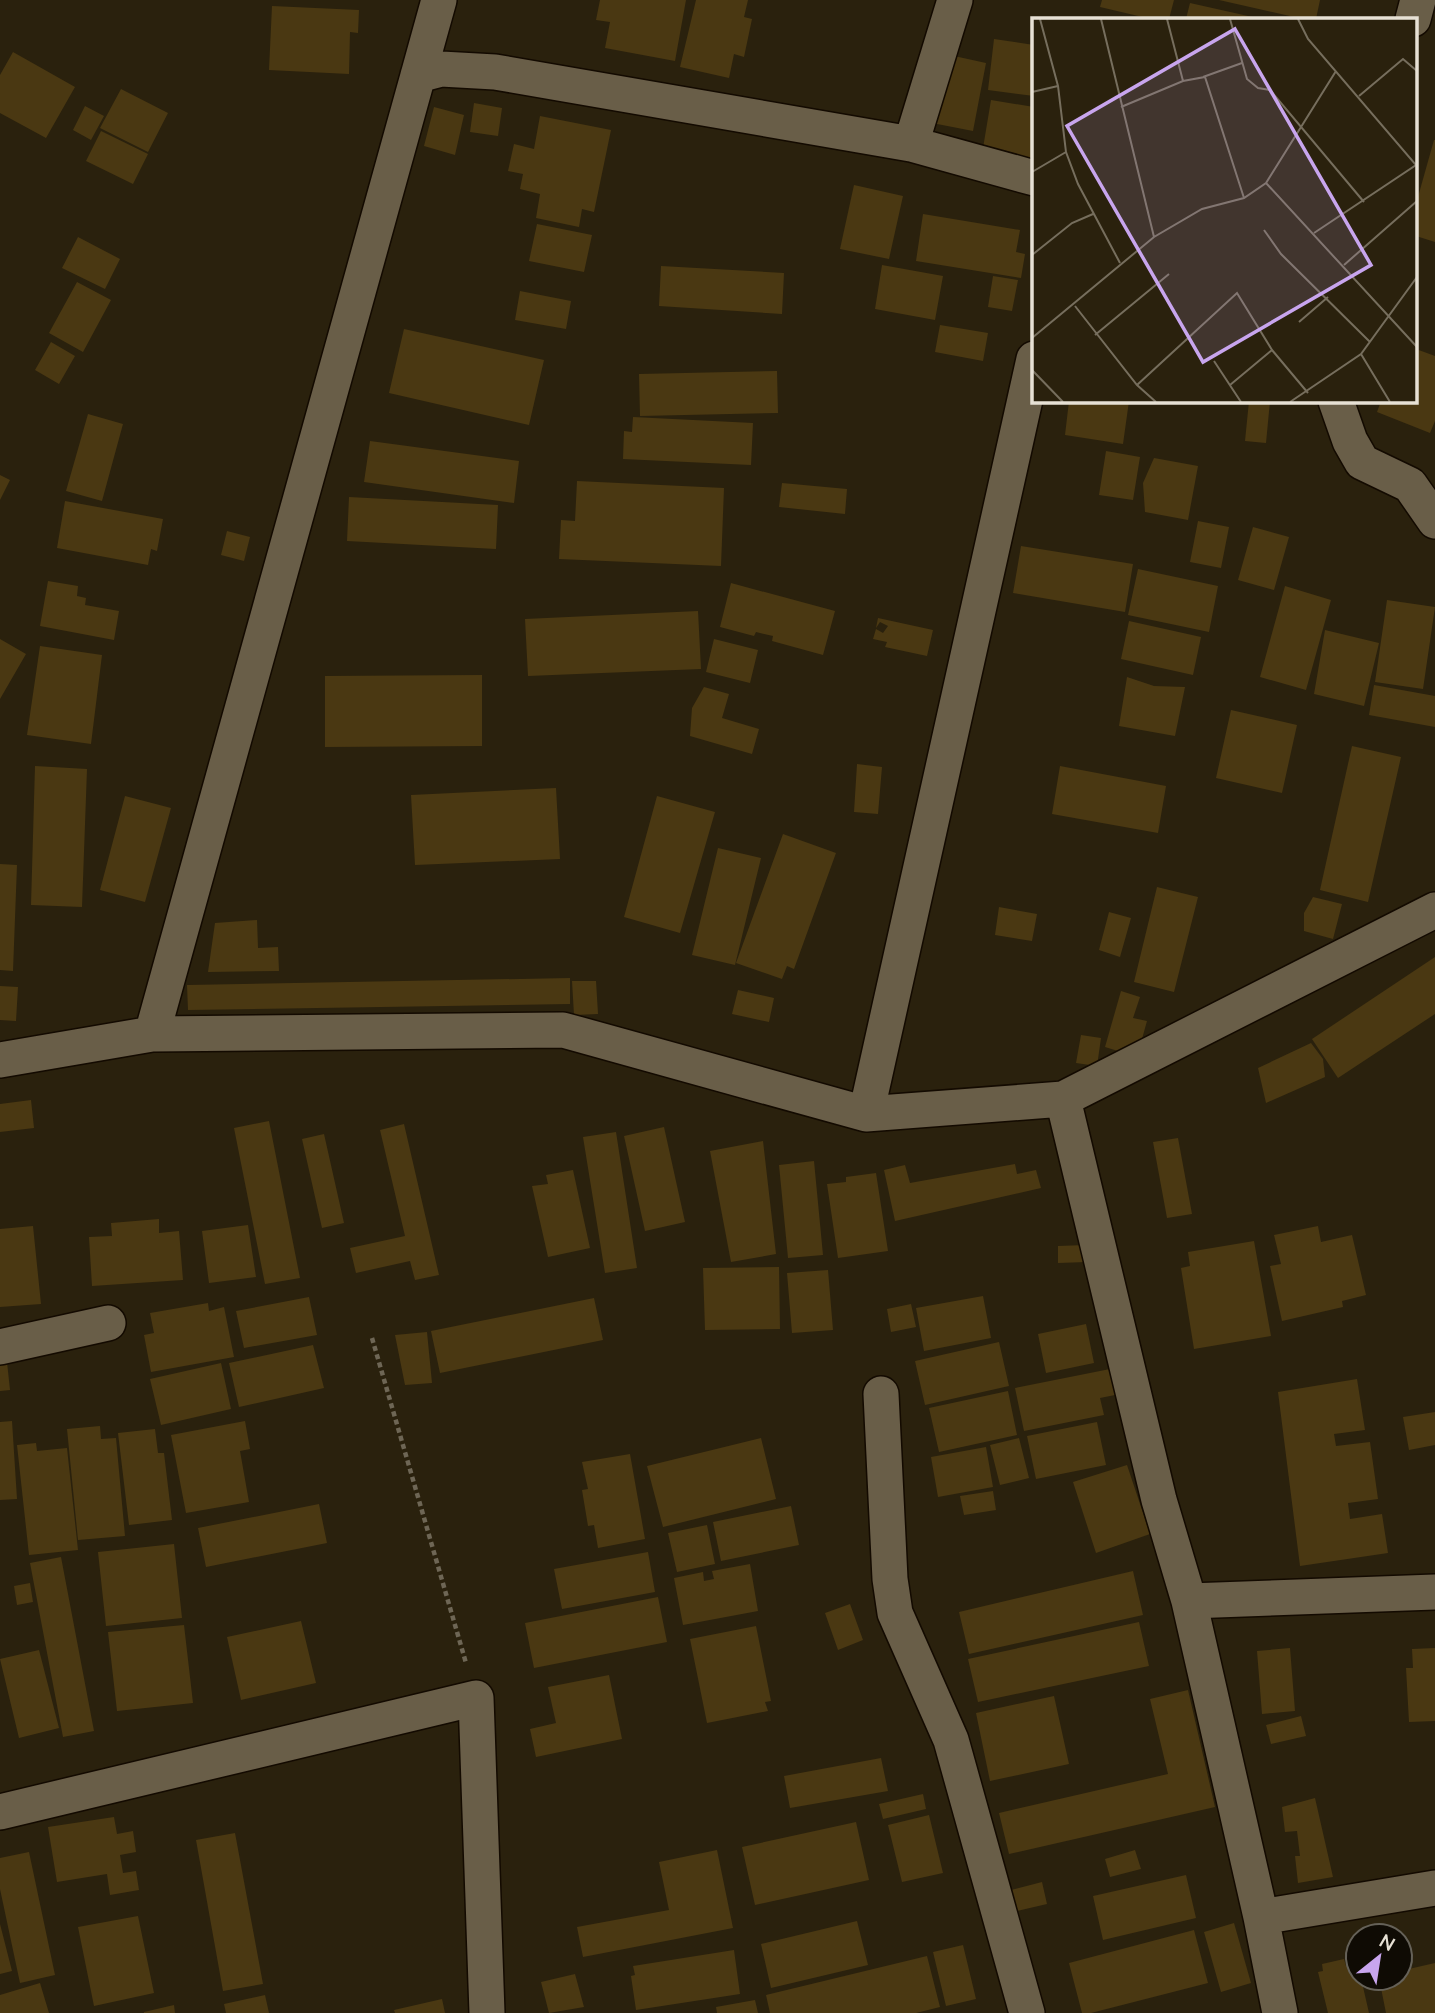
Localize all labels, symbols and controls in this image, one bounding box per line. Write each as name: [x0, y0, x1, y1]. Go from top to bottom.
inset map: [1032, 18, 1418, 402]
north arrow: [1344, 1922, 1414, 1992]
text: N: [1374, 1928, 1400, 1958]

